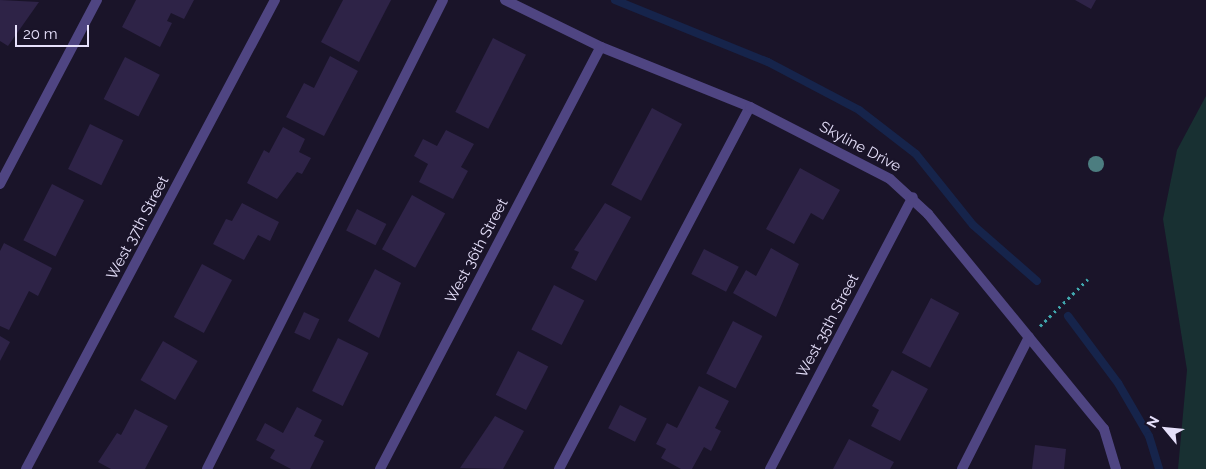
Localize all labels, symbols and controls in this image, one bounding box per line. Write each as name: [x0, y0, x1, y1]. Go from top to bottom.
scale bar: [18, 15, 91, 47]
text: 20 m: [23, 25, 58, 43]
street label: Skyline Drive: [816, 118, 904, 176]
street label: West 37th Street: [103, 173, 173, 283]
street label: West 36th Street: [442, 196, 512, 306]
street label: West 35th Street: [793, 271, 863, 381]
north arrow: [1141, 404, 1191, 454]
text: N: [1143, 413, 1162, 430]

